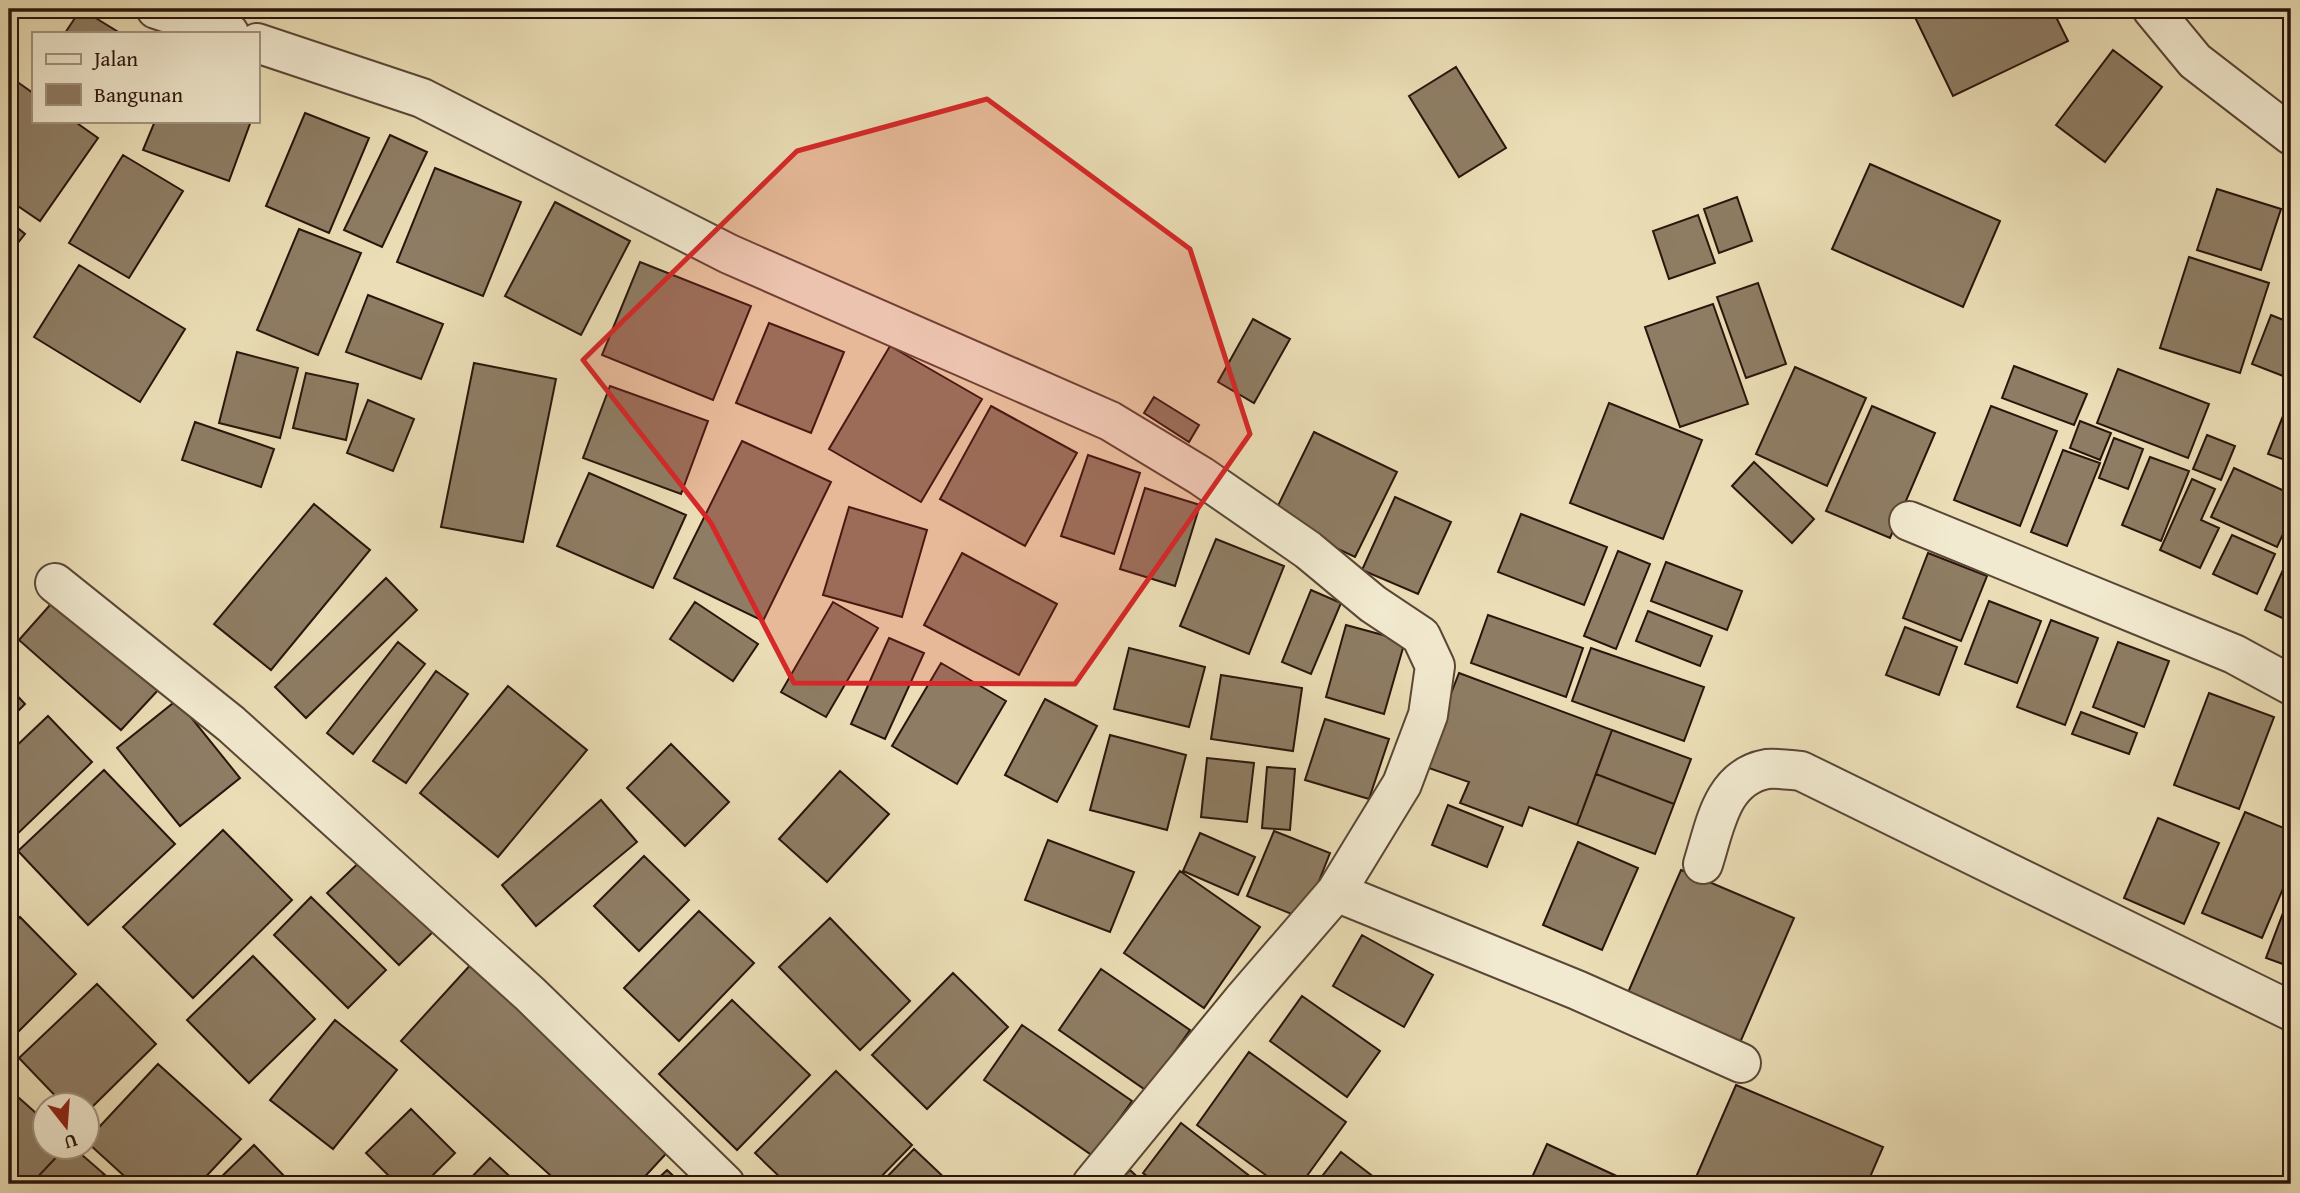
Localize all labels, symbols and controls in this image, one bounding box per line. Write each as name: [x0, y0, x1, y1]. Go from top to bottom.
legend: [32, 32, 259, 122]
text: Jalan: [91, 43, 138, 74]
text: Bangunan: [94, 79, 183, 110]
north arrow: [32, 1092, 102, 1162]
text: U: [61, 1127, 81, 1158]

